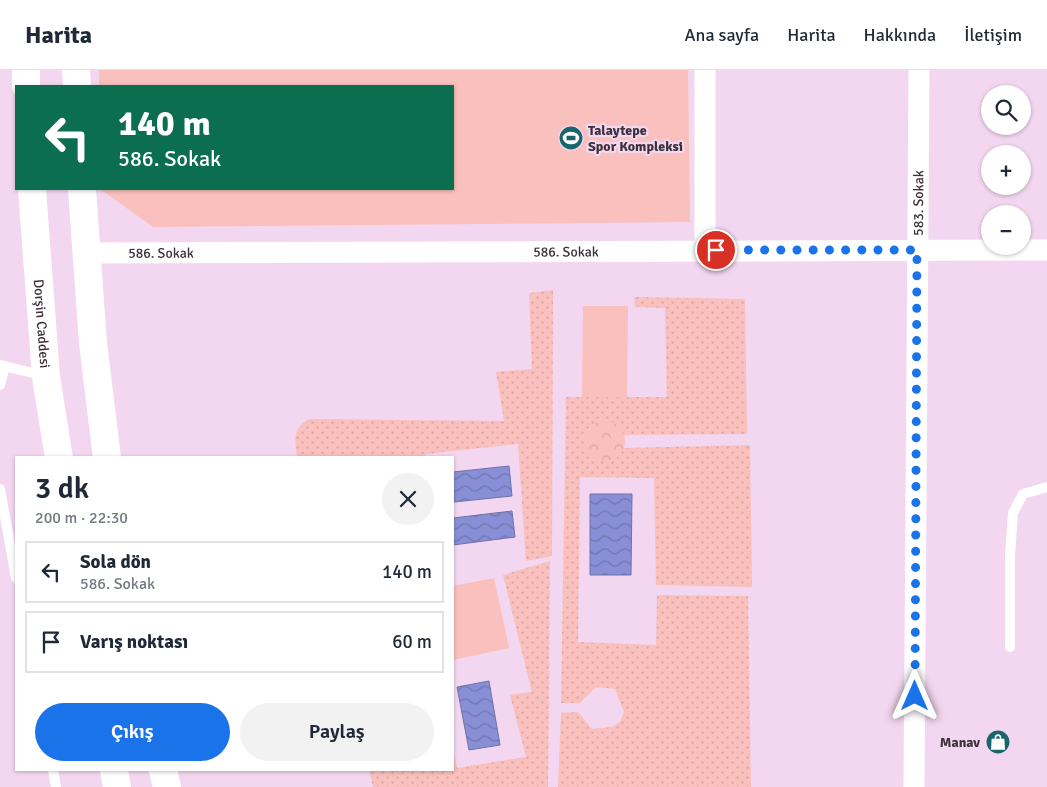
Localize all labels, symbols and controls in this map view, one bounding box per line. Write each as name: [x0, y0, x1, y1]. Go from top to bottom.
text: Harita: [25, 20, 92, 50]
text: Ana sayfa: [685, 24, 759, 46]
text: Harita: [787, 24, 836, 46]
text: Hakkında: [864, 24, 936, 46]
text: İletişim: [964, 24, 1022, 46]
map controls: [981, 85, 1031, 255]
button: search: [981, 85, 1031, 135]
text: 140 m: [118, 102, 211, 145]
icon: left: [35, 105, 100, 170]
place label: Talaytepe Spor Kompleksi: [588, 122, 683, 155]
sports icon: Talaytepe Spor Kompleksi: [558, 125, 584, 151]
text: 586. Sokak: [118, 145, 221, 172]
button: +: [981, 145, 1031, 195]
street label: 583. Sokak: [909, 170, 927, 236]
button: −: [981, 205, 1031, 255]
pin: [695, 229, 737, 271]
icon: arrive: [702, 236, 730, 264]
street label: 586. Sokak: [533, 243, 599, 260]
street label: 586. Sokak: [128, 244, 194, 261]
street label: Dorşin Caddesi: [30, 278, 54, 369]
text: 3 dk: [35, 470, 89, 507]
button: close: [382, 473, 434, 525]
text: 200 m · 22:30: [35, 508, 128, 528]
text: Sola dön: [80, 550, 151, 574]
icon: left: [37, 558, 65, 586]
text: 140 m: [382, 560, 432, 584]
text: 586. Sokak: [80, 574, 155, 594]
icon: arrive: [37, 628, 65, 656]
text: Varış noktası: [80, 630, 188, 654]
text: 60 m: [392, 630, 432, 654]
position arrow: [888, 669, 940, 721]
button: Çıkış: [35, 703, 230, 761]
button: Paylaş: [240, 703, 434, 761]
shop icon: Manav: [985, 729, 1011, 755]
place label: Manav: [940, 734, 980, 751]

